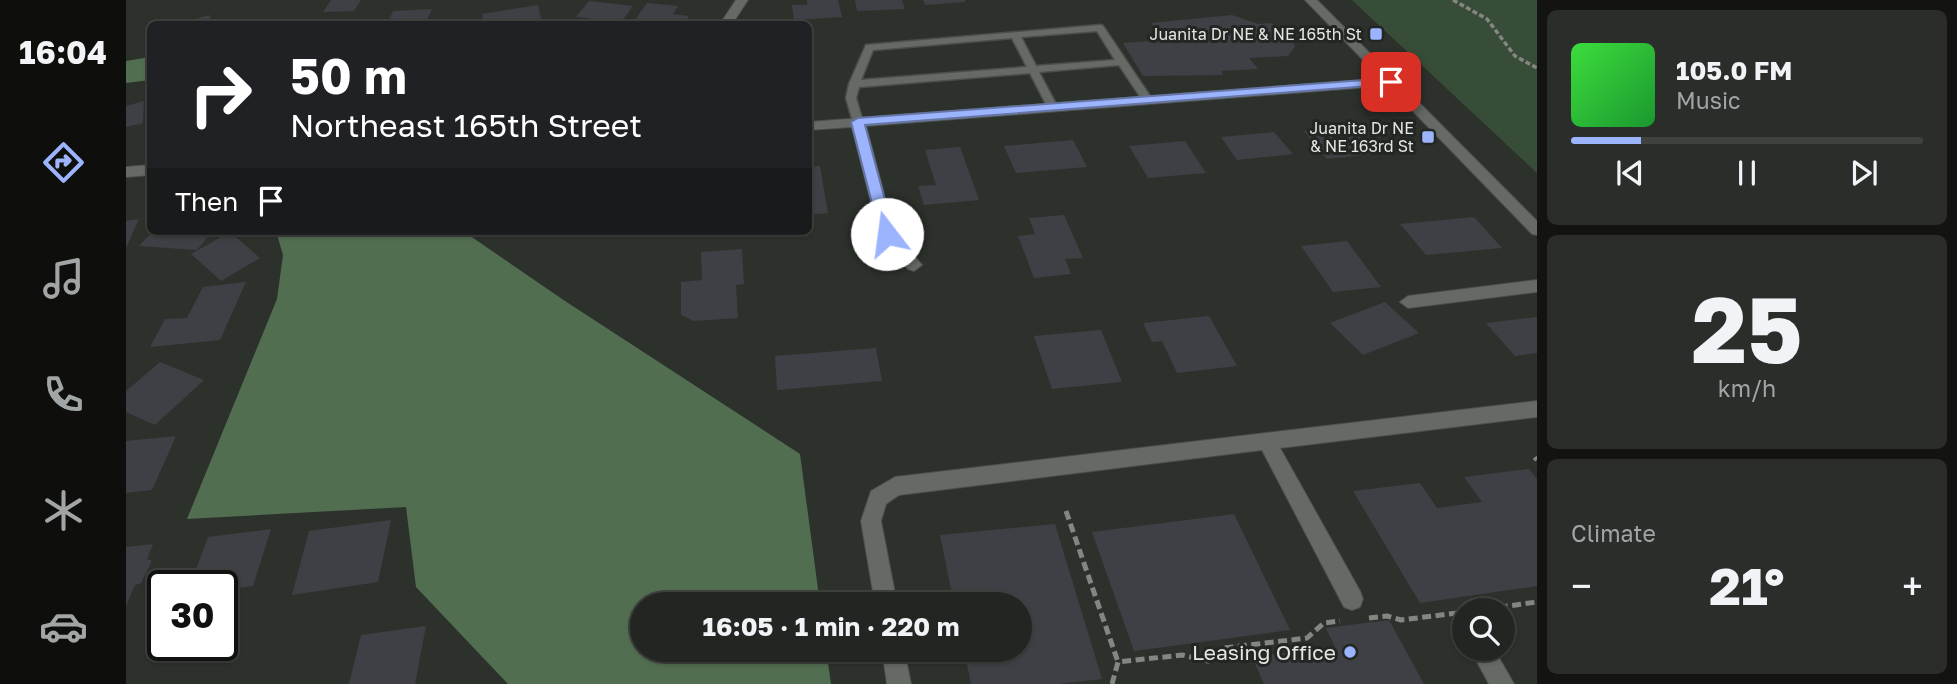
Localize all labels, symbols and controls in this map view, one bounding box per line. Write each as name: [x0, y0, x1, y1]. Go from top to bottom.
place label: Juanita Dr NE & NE 165th St: [1150, 24, 1362, 44]
marker: Juanita Dr NE & NE 165th St: [1368, 26, 1384, 42]
text: 16:04: [19, 33, 107, 71]
text: 50 m: [290, 46, 407, 105]
icon: right: [175, 49, 266, 140]
pin: [1361, 52, 1421, 112]
text: 105.0 FM: [1676, 55, 1792, 86]
icon: arrive: [1372, 63, 1410, 101]
text: Music: [1676, 86, 1741, 114]
text: Northeast 165th Street: [290, 106, 642, 144]
place label: Juanita Dr NE & NE 163rd St: [1309, 118, 1414, 156]
marker: Juanita Dr NE & NE 163rd St: [1420, 129, 1436, 145]
icon: directions: [39, 138, 88, 187]
icon: previous: [1611, 154, 1649, 192]
icon: pause: [1728, 154, 1766, 192]
icon: next: [1845, 154, 1883, 192]
icon: arrive: [252, 182, 290, 220]
text: Then: [175, 186, 238, 217]
position arrow: [850, 197, 924, 271]
icon: music: [39, 254, 88, 303]
text: 25: [1691, 274, 1803, 383]
icon: phone: [39, 370, 88, 419]
text: km/h: [1718, 374, 1776, 402]
icon: climate: [39, 486, 88, 535]
text: Climate: [1571, 519, 1656, 547]
text: 21°: [1709, 554, 1785, 616]
text: −: [1571, 563, 1592, 608]
text: +: [1902, 563, 1923, 608]
speed limit sign: 30: [147, 570, 238, 661]
map controls: [1452, 598, 1515, 661]
button: search: [1452, 598, 1515, 661]
icon: car: [39, 602, 88, 651]
text: 16:05 · 1 min · 220 m: [703, 611, 959, 642]
place label: Leasing Office: [1192, 639, 1336, 665]
marker: Leasing Office: [1342, 644, 1358, 660]

